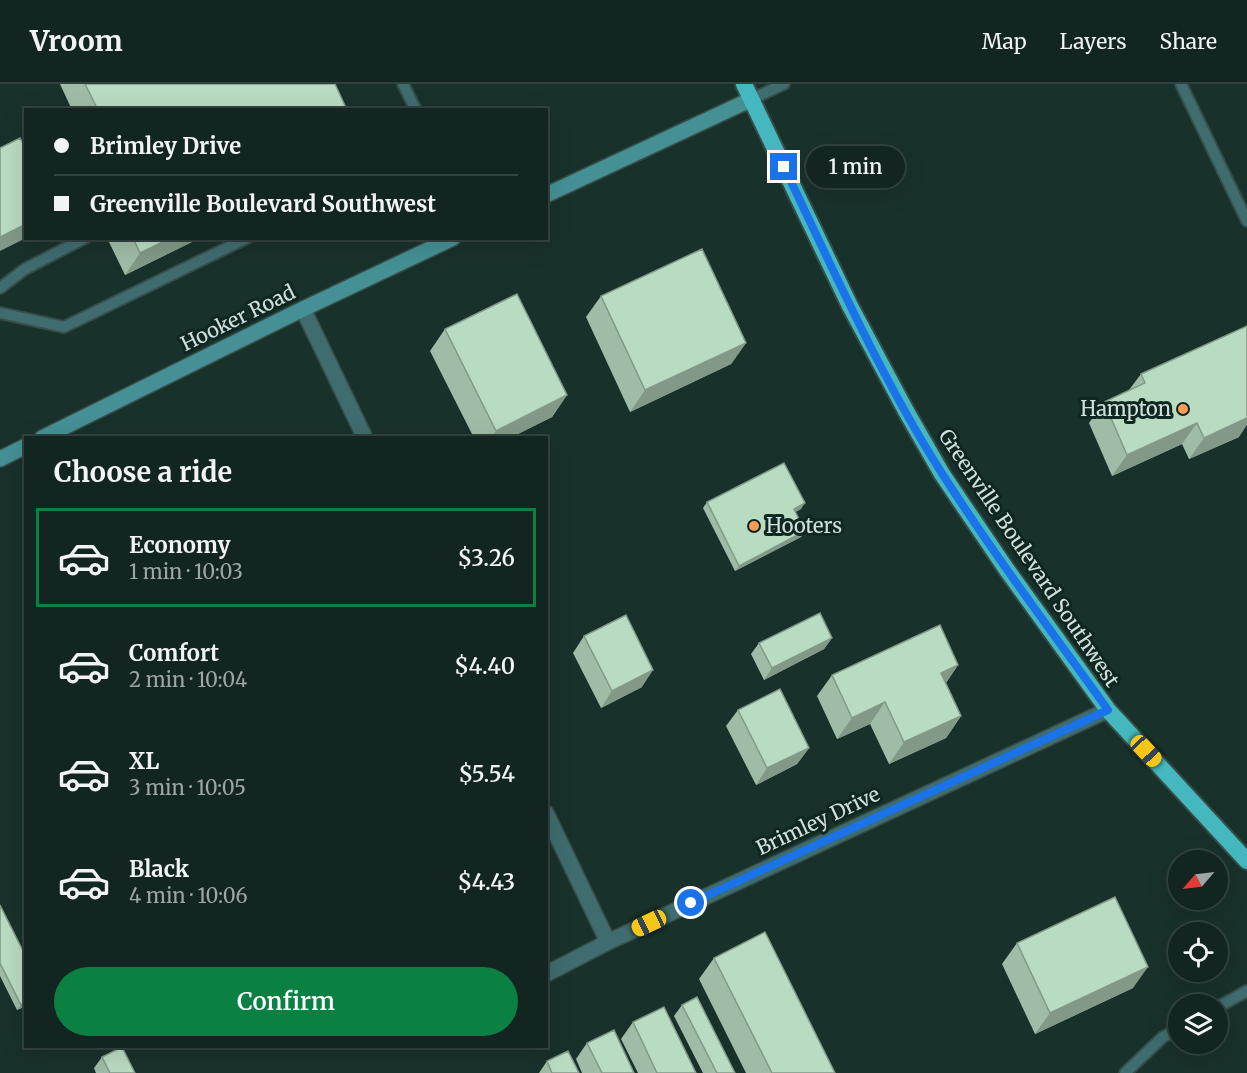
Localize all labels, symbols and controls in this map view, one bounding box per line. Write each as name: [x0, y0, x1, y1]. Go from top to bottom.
text: Vroom: [30, 23, 123, 59]
text: Map: [982, 28, 1027, 55]
text: Layers: [1060, 28, 1127, 55]
text: Share: [1160, 28, 1217, 55]
text: Brimley Drive: [90, 132, 241, 160]
callout: 1 min: [805, 146, 904, 188]
route end: [770, 153, 797, 180]
text: 1 min: [829, 154, 882, 179]
text: Greenville Boulevard Southwest: [90, 190, 436, 218]
street label: Hooker Road: [176, 279, 299, 356]
place label: Hampton: [1080, 396, 1171, 421]
marker: Hampton: [1176, 402, 1190, 416]
street label: Greenville Boulevard Southwest: [934, 424, 1125, 692]
text: Choose a ride: [54, 455, 232, 489]
place label: Hooters: [766, 513, 842, 538]
marker: Hooters: [747, 519, 761, 533]
icon: car: [57, 531, 111, 585]
text: Economy: [129, 531, 230, 559]
text: $3.26: [458, 544, 515, 572]
text: 1 min · 10:03: [129, 559, 243, 584]
icon: car: [57, 639, 111, 693]
text: Comfort: [129, 639, 219, 667]
text: $4.40: [454, 652, 515, 680]
text: 2 min · 10:04: [129, 667, 247, 692]
car: [1127, 732, 1165, 770]
icon: car: [57, 747, 111, 801]
text: XL: [129, 747, 159, 775]
text: $5.54: [459, 760, 515, 788]
text: 3 min · 10:05: [129, 775, 246, 800]
street label: Brimley Drive: [752, 781, 884, 860]
north arrow: [1168, 850, 1228, 910]
map controls: [1168, 850, 1228, 1054]
icon: car: [57, 855, 111, 909]
text: Black: [129, 855, 189, 883]
text: $4.43: [457, 868, 515, 896]
text: 4 min · 10:06: [129, 883, 248, 908]
route start: [677, 889, 704, 916]
car: [629, 907, 669, 939]
button: locate: [1168, 922, 1228, 982]
button: Confirm: [54, 967, 518, 1036]
button: layers: [1168, 994, 1228, 1054]

